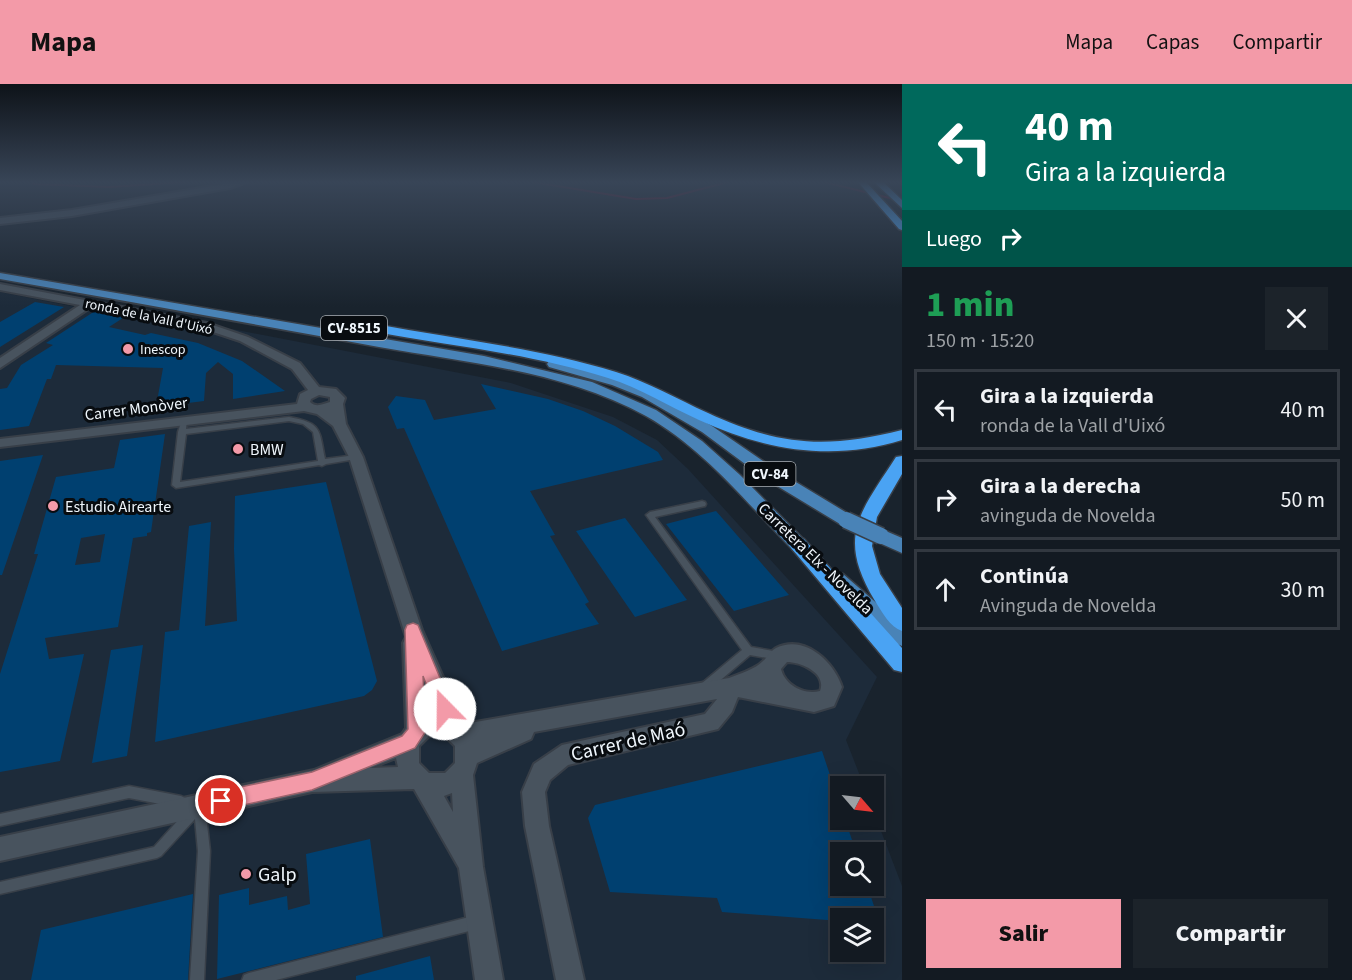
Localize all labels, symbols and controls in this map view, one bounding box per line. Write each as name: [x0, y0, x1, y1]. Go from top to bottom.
text: Mapa: [30, 22, 97, 62]
text: Mapa: [1065, 27, 1113, 57]
text: Capas: [1146, 27, 1199, 57]
text: Compartir: [1232, 27, 1322, 57]
text: 40 m: [1025, 97, 1114, 157]
icon: left: [926, 108, 1004, 186]
text: Gira a la izquierda: [1025, 153, 1226, 192]
icon: right: [994, 222, 1027, 255]
text: Luego: [926, 223, 982, 255]
text: 1 min: [926, 279, 1014, 330]
button: close: [1265, 287, 1328, 350]
street label: ronda de la Vall d'Uixó: [83, 294, 214, 340]
road number: CV-8515: [321, 316, 387, 340]
text: 150 m · 15:20: [926, 327, 1034, 355]
place label: Inescop: [140, 340, 186, 360]
marker: Inescop: [121, 342, 135, 356]
text: Gira a la izquierda: [980, 380, 1154, 412]
street label: Carrer Monòver: [83, 392, 189, 426]
icon: left: [929, 393, 962, 426]
text: 40 m: [1280, 394, 1325, 426]
text: ronda de la Vall d'Uixó: [980, 412, 1165, 440]
place label: BMW: [250, 439, 284, 461]
marker: BMW: [231, 442, 245, 456]
road number: CV-84: [744, 462, 796, 486]
text: Gira a la derecha: [980, 470, 1141, 502]
icon: right: [929, 483, 962, 516]
text: 50 m: [1280, 484, 1325, 516]
place label: Estudio Airearte: [65, 496, 171, 518]
street label: Carretera Elx - Novelda: [753, 498, 878, 619]
marker: Estudio Airearte: [46, 499, 60, 513]
text: avinguda de Novelda: [980, 502, 1156, 530]
text: Continúa: [980, 560, 1069, 592]
icon: ahead: [929, 573, 962, 606]
text: 30 m: [1280, 574, 1325, 606]
text: Avinguda de Novelda: [980, 592, 1156, 620]
position arrow: [413, 677, 477, 741]
street label: Carrer de Maó: [568, 715, 688, 769]
pin: [195, 775, 246, 826]
north arrow: [830, 776, 884, 830]
map controls: [830, 776, 884, 962]
icon: arrive: [204, 784, 237, 817]
button: search: [830, 842, 884, 896]
place label: Galp: [258, 861, 297, 889]
marker: Galp: [239, 867, 253, 881]
button: Salir: [926, 899, 1121, 968]
button: Compartir: [1133, 899, 1328, 968]
button: layers: [830, 908, 884, 962]

